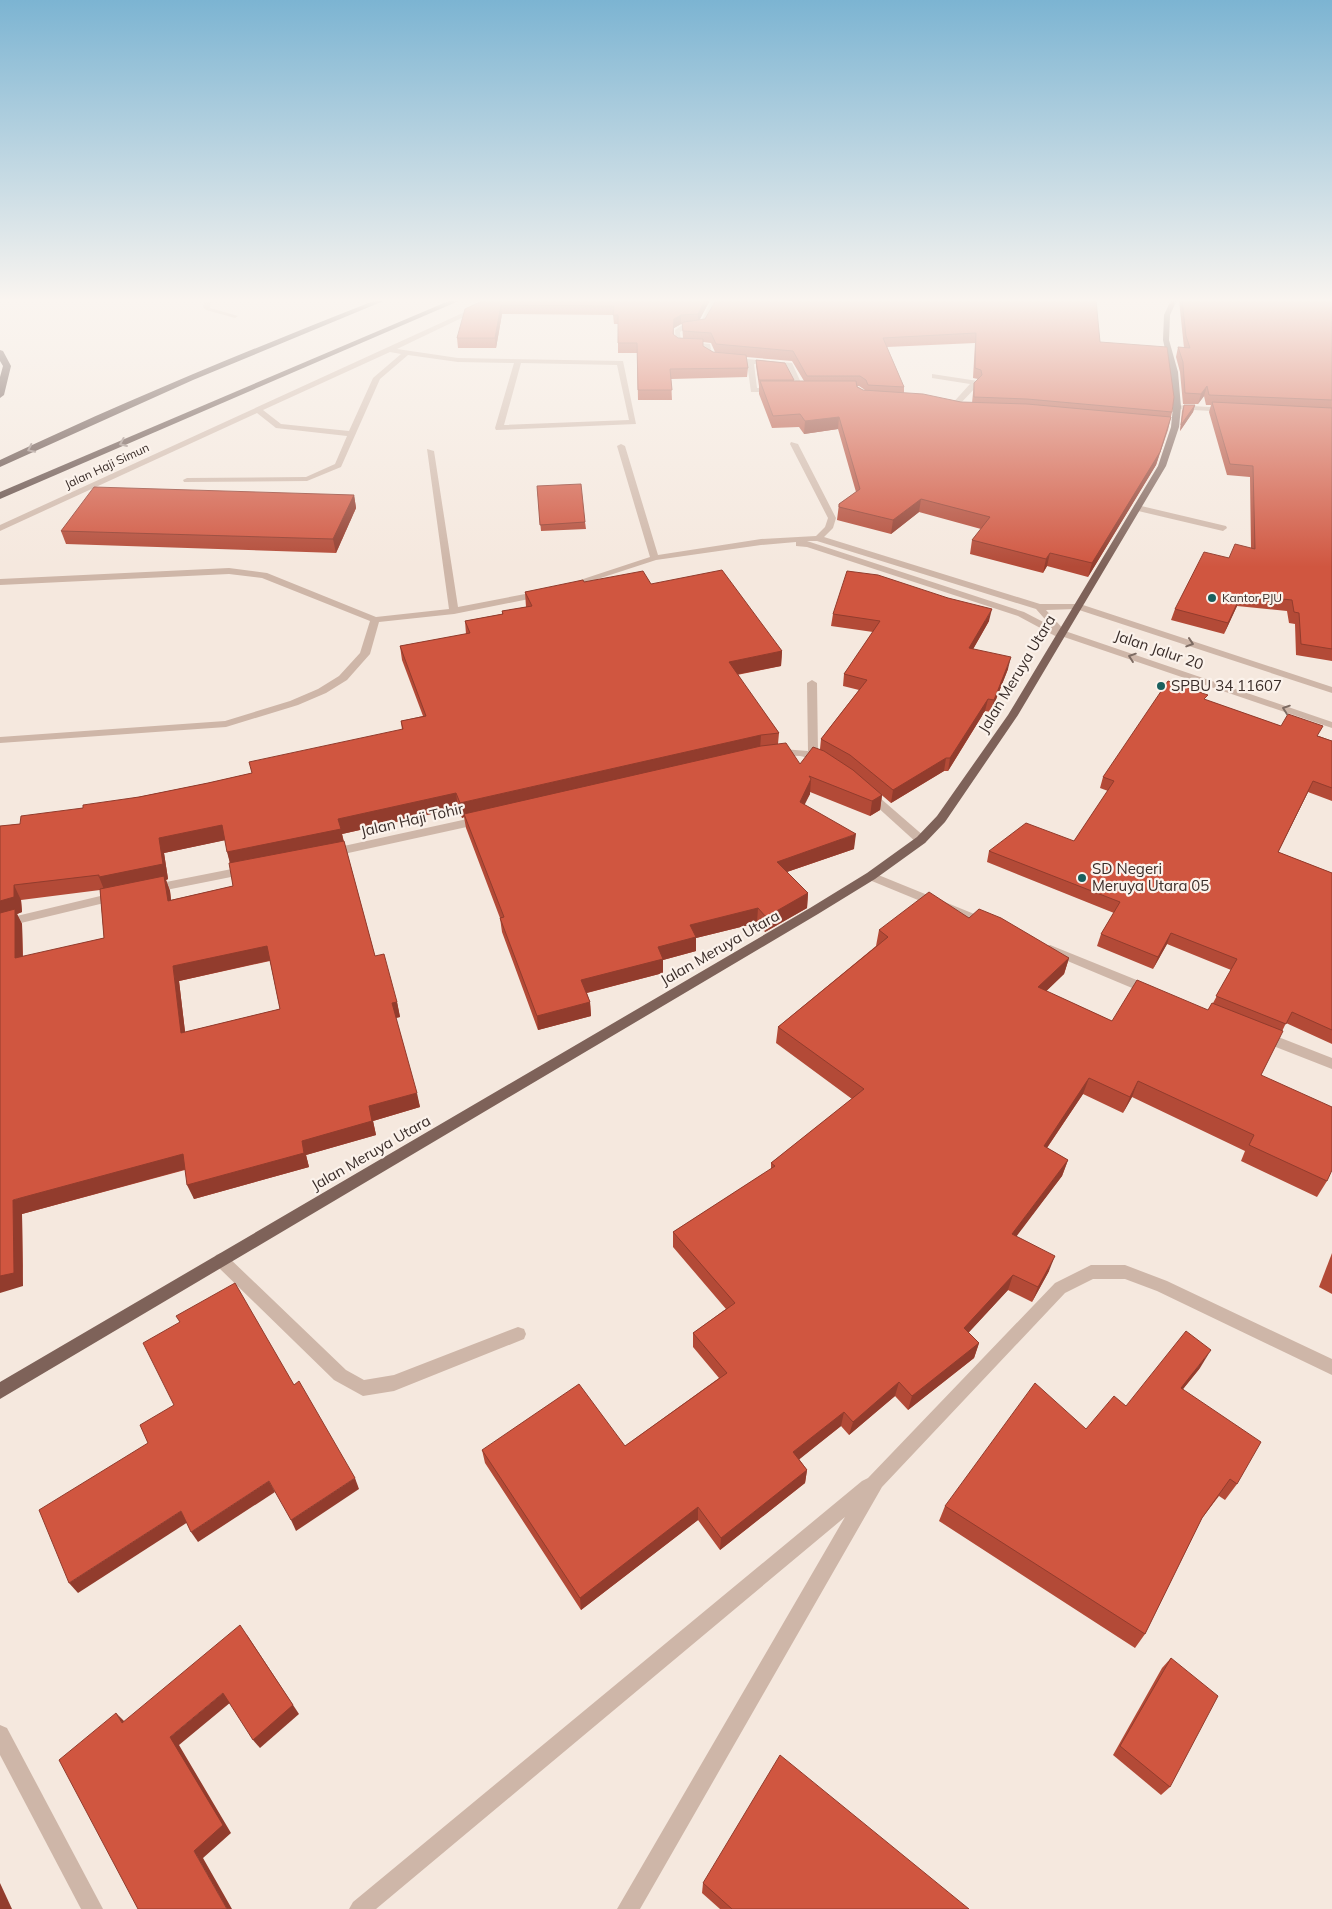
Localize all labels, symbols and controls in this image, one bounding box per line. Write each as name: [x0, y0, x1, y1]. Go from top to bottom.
one-way arrow: [119, 436, 128, 447]
street label: Jalan Haji Simun: [62, 439, 151, 492]
one-way arrow: [27, 443, 36, 453]
place label: Kantor PJU: [1222, 590, 1282, 605]
marker: Kantor PJU: [1206, 592, 1218, 604]
street label: Jalan Meruya Utara: [974, 611, 1059, 736]
street label: Jalan Jalur 20: [1112, 625, 1206, 674]
one-way arrow: [1185, 637, 1193, 647]
one-way arrow: [1128, 653, 1137, 663]
place label: SPBU 34 11607: [1171, 676, 1282, 695]
marker: SPBU 34 11607: [1155, 680, 1167, 692]
one-way arrow: [1282, 705, 1291, 715]
street label: Jalan Haji Tohir: [359, 798, 466, 841]
place label: SD Negeri Meruya Utara 05: [1092, 859, 1209, 895]
marker: SD Negeri Meruya Utara 05: [1076, 872, 1088, 884]
street label: Jalan Meruya Utara: [657, 906, 783, 989]
street label: Jalan Meruya Utara: [308, 1111, 434, 1194]

